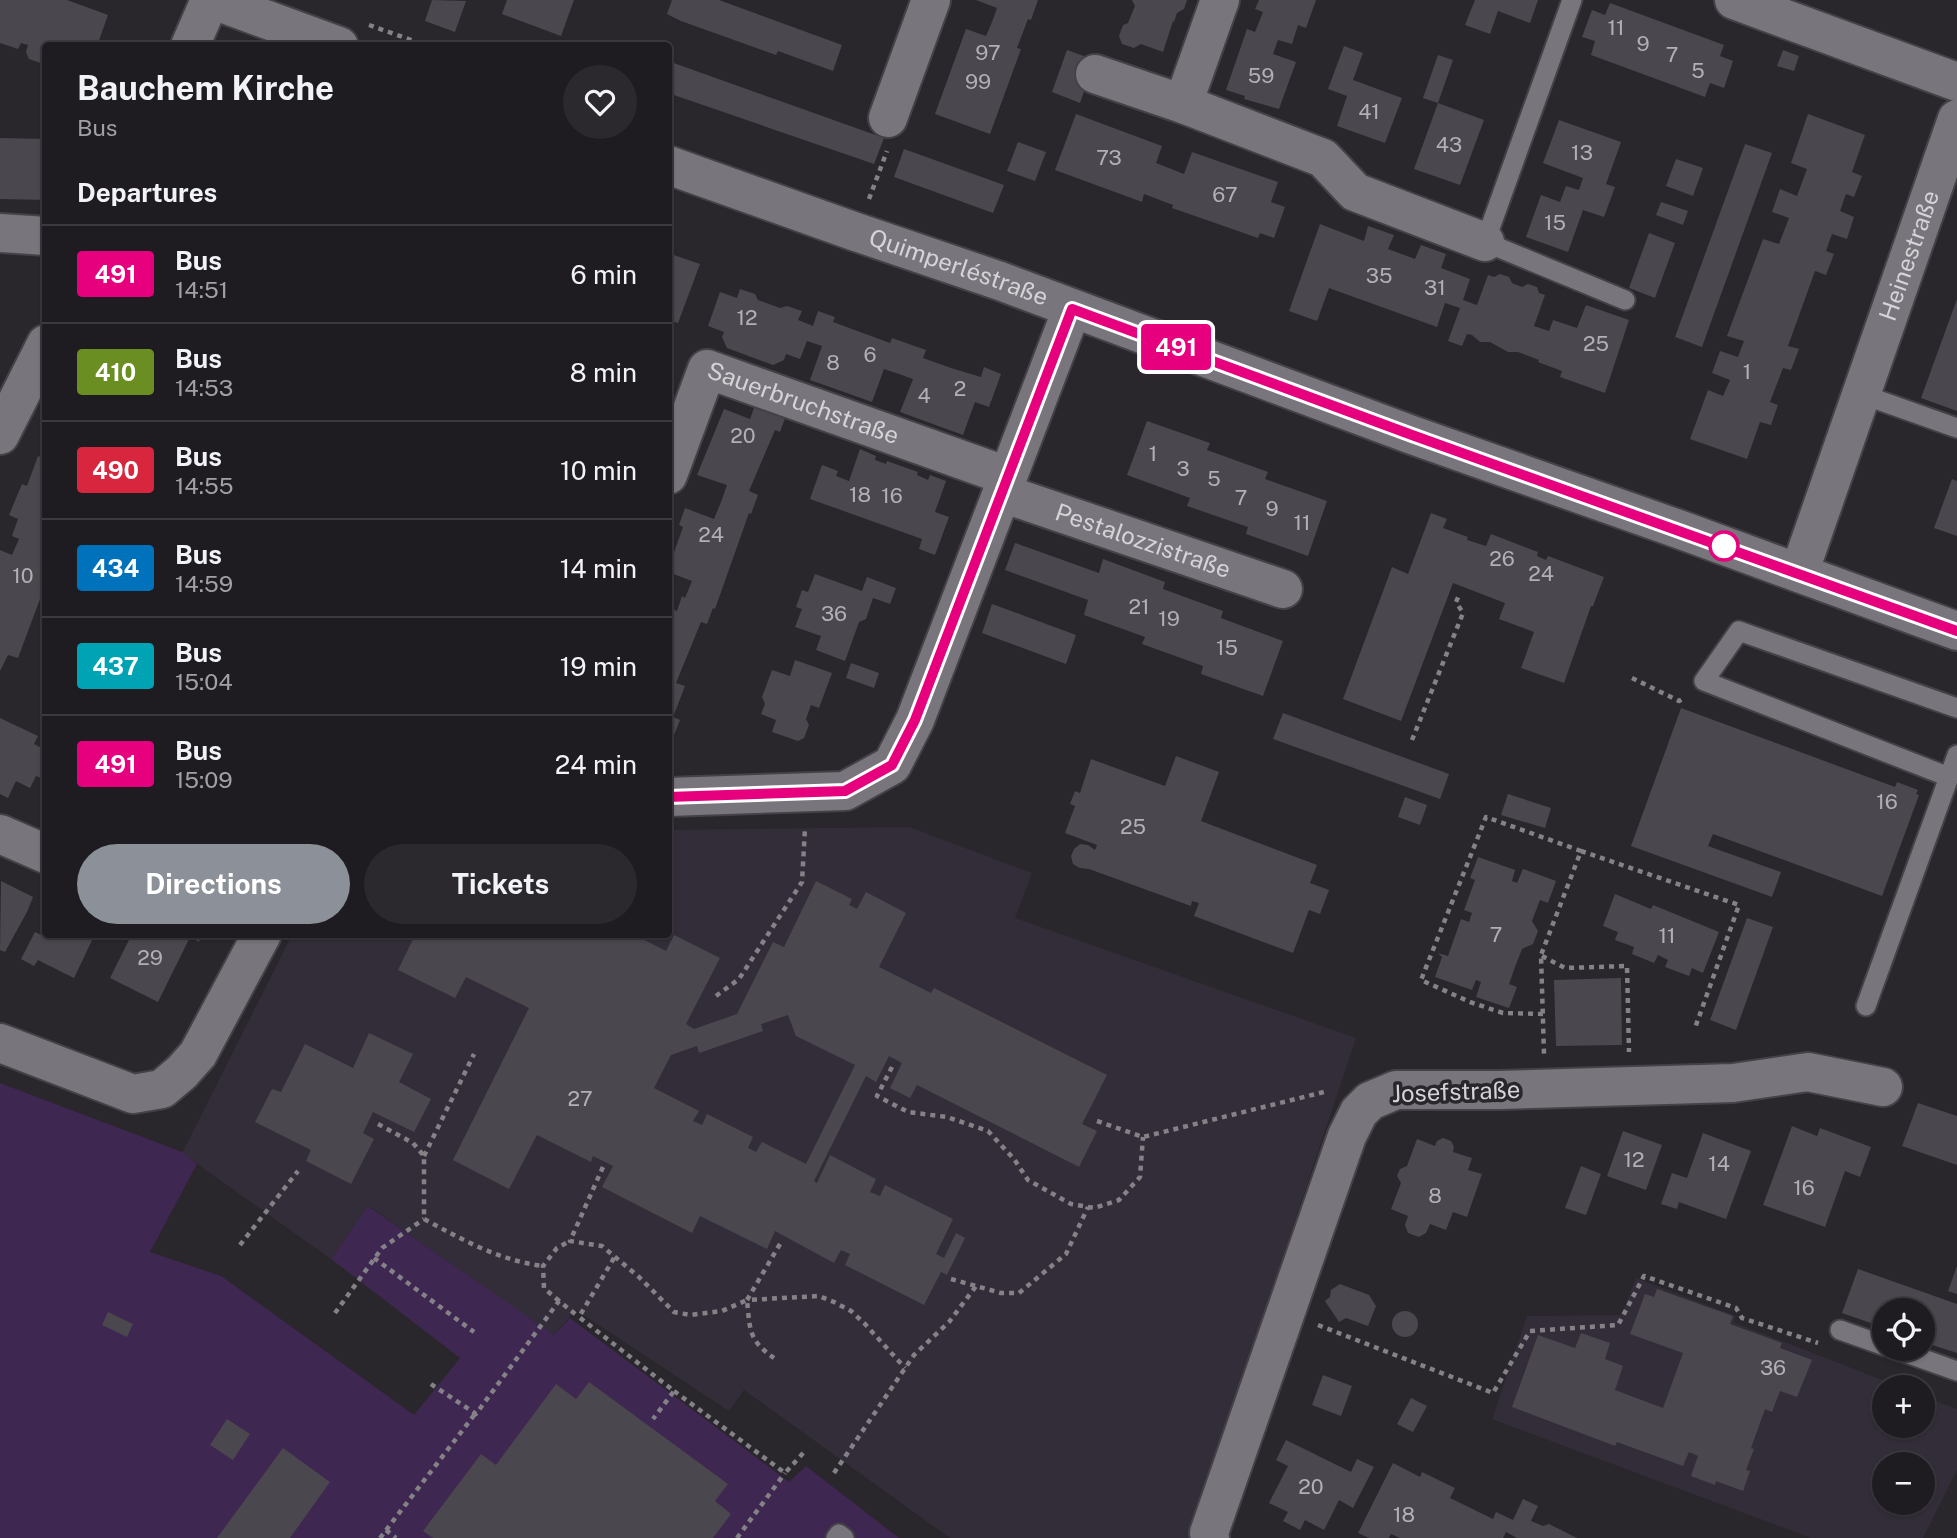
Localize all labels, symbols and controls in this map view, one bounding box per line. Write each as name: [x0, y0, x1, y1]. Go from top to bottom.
house number: 11: [1607, 15, 1625, 40]
house number: 9: [1636, 31, 1650, 56]
house number: 97: [975, 40, 1001, 65]
house number: 7: [1666, 42, 1678, 67]
house number: 5: [1691, 58, 1705, 83]
house number: 59: [1248, 63, 1274, 88]
button: heart: [563, 65, 637, 139]
text: Bauchem Kirche: [77, 69, 334, 107]
house number: 99: [965, 69, 991, 94]
house number: 41: [1358, 99, 1380, 124]
text: Bus: [77, 114, 117, 141]
house number: 43: [1436, 132, 1462, 157]
house number: 13: [1571, 140, 1593, 165]
house number: 73: [1096, 145, 1122, 170]
text: Departures: [77, 177, 217, 208]
house number: 67: [1212, 182, 1238, 207]
street label: Heinestraße: [1873, 186, 1944, 324]
house number: 15: [1544, 210, 1566, 235]
street label: Quimperléstraße: [866, 223, 1052, 311]
text: Bus: [175, 245, 222, 276]
text: 6 min: [570, 259, 637, 290]
text: 491: [95, 260, 136, 288]
house number: 35: [1366, 263, 1392, 288]
house number: 31: [1424, 275, 1446, 300]
text: 14:51: [175, 276, 228, 303]
house number: 12: [736, 305, 758, 330]
line badge: 491: [1136, 324, 1216, 370]
house number: 25: [1583, 331, 1609, 356]
text: 491: [1155, 333, 1197, 361]
house number: 6: [863, 342, 877, 367]
text: Bus: [175, 343, 222, 374]
house number: 8: [826, 350, 840, 375]
street label: Sauerbruchstraße: [704, 355, 903, 449]
text: 8 min: [570, 357, 637, 388]
text: 410: [95, 358, 136, 386]
house number: 1: [1743, 359, 1751, 384]
text: 14:53: [175, 374, 233, 401]
house number: 2: [954, 376, 966, 401]
house number: 4: [917, 383, 931, 408]
house number: 20: [730, 423, 756, 448]
text: Bus: [175, 441, 222, 472]
house number: 1: [1149, 441, 1157, 466]
text: 10 min: [560, 455, 637, 486]
text: 490: [92, 456, 139, 484]
house number: 3: [1176, 456, 1190, 481]
house number: 5: [1207, 466, 1221, 491]
text: 14:55: [175, 472, 233, 499]
house number: 18: [849, 482, 871, 507]
house number: 16: [881, 483, 903, 508]
house number: 7: [1235, 485, 1247, 510]
house number: 9: [1265, 496, 1279, 521]
street label: Pestalozzistraße: [1052, 497, 1235, 583]
house number: 11: [1293, 510, 1311, 535]
house number: 24: [698, 522, 724, 547]
unlabelled marker: [1709, 531, 1739, 561]
text: Bus: [175, 539, 222, 570]
house number: 26: [1489, 546, 1515, 571]
text: 14 min: [560, 553, 637, 584]
text: 434: [92, 554, 139, 582]
house number: 24: [1528, 561, 1554, 586]
house number: 10: [12, 563, 34, 588]
text: 14:59: [175, 570, 233, 597]
house number: 21: [1128, 594, 1150, 619]
house number: 36: [821, 601, 847, 626]
house number: 19: [1158, 606, 1180, 631]
house number: 15: [1216, 635, 1238, 660]
text: Bus: [175, 637, 222, 668]
text: 19 min: [560, 651, 637, 682]
text: 437: [92, 652, 139, 680]
text: 15:04: [175, 668, 233, 695]
text: Bus: [175, 735, 222, 766]
text: 24 min: [555, 749, 637, 780]
text: 491: [95, 750, 136, 778]
text: 15:09: [175, 766, 233, 793]
house number: 16: [1876, 789, 1898, 814]
house number: 25: [1120, 814, 1146, 839]
button: Directions: [77, 844, 350, 924]
button: Tickets: [364, 844, 637, 924]
house number: 7: [1490, 922, 1502, 947]
house number: 11: [1658, 923, 1676, 948]
house number: 29: [137, 945, 163, 970]
street label: Josefstraße: [1391, 1075, 1521, 1107]
house number: 27: [567, 1086, 593, 1111]
house number: 12: [1623, 1147, 1645, 1172]
house number: 14: [1708, 1151, 1730, 1176]
house number: 16: [1793, 1175, 1815, 1200]
house number: 8: [1428, 1183, 1442, 1208]
map controls: [1872, 1298, 1935, 1515]
button: locate: [1872, 1298, 1935, 1361]
house number: 36: [1760, 1355, 1786, 1380]
button: +: [1872, 1375, 1935, 1438]
button: −: [1872, 1452, 1935, 1515]
house number: 20: [1298, 1474, 1324, 1499]
house number: 18: [1393, 1502, 1415, 1527]

